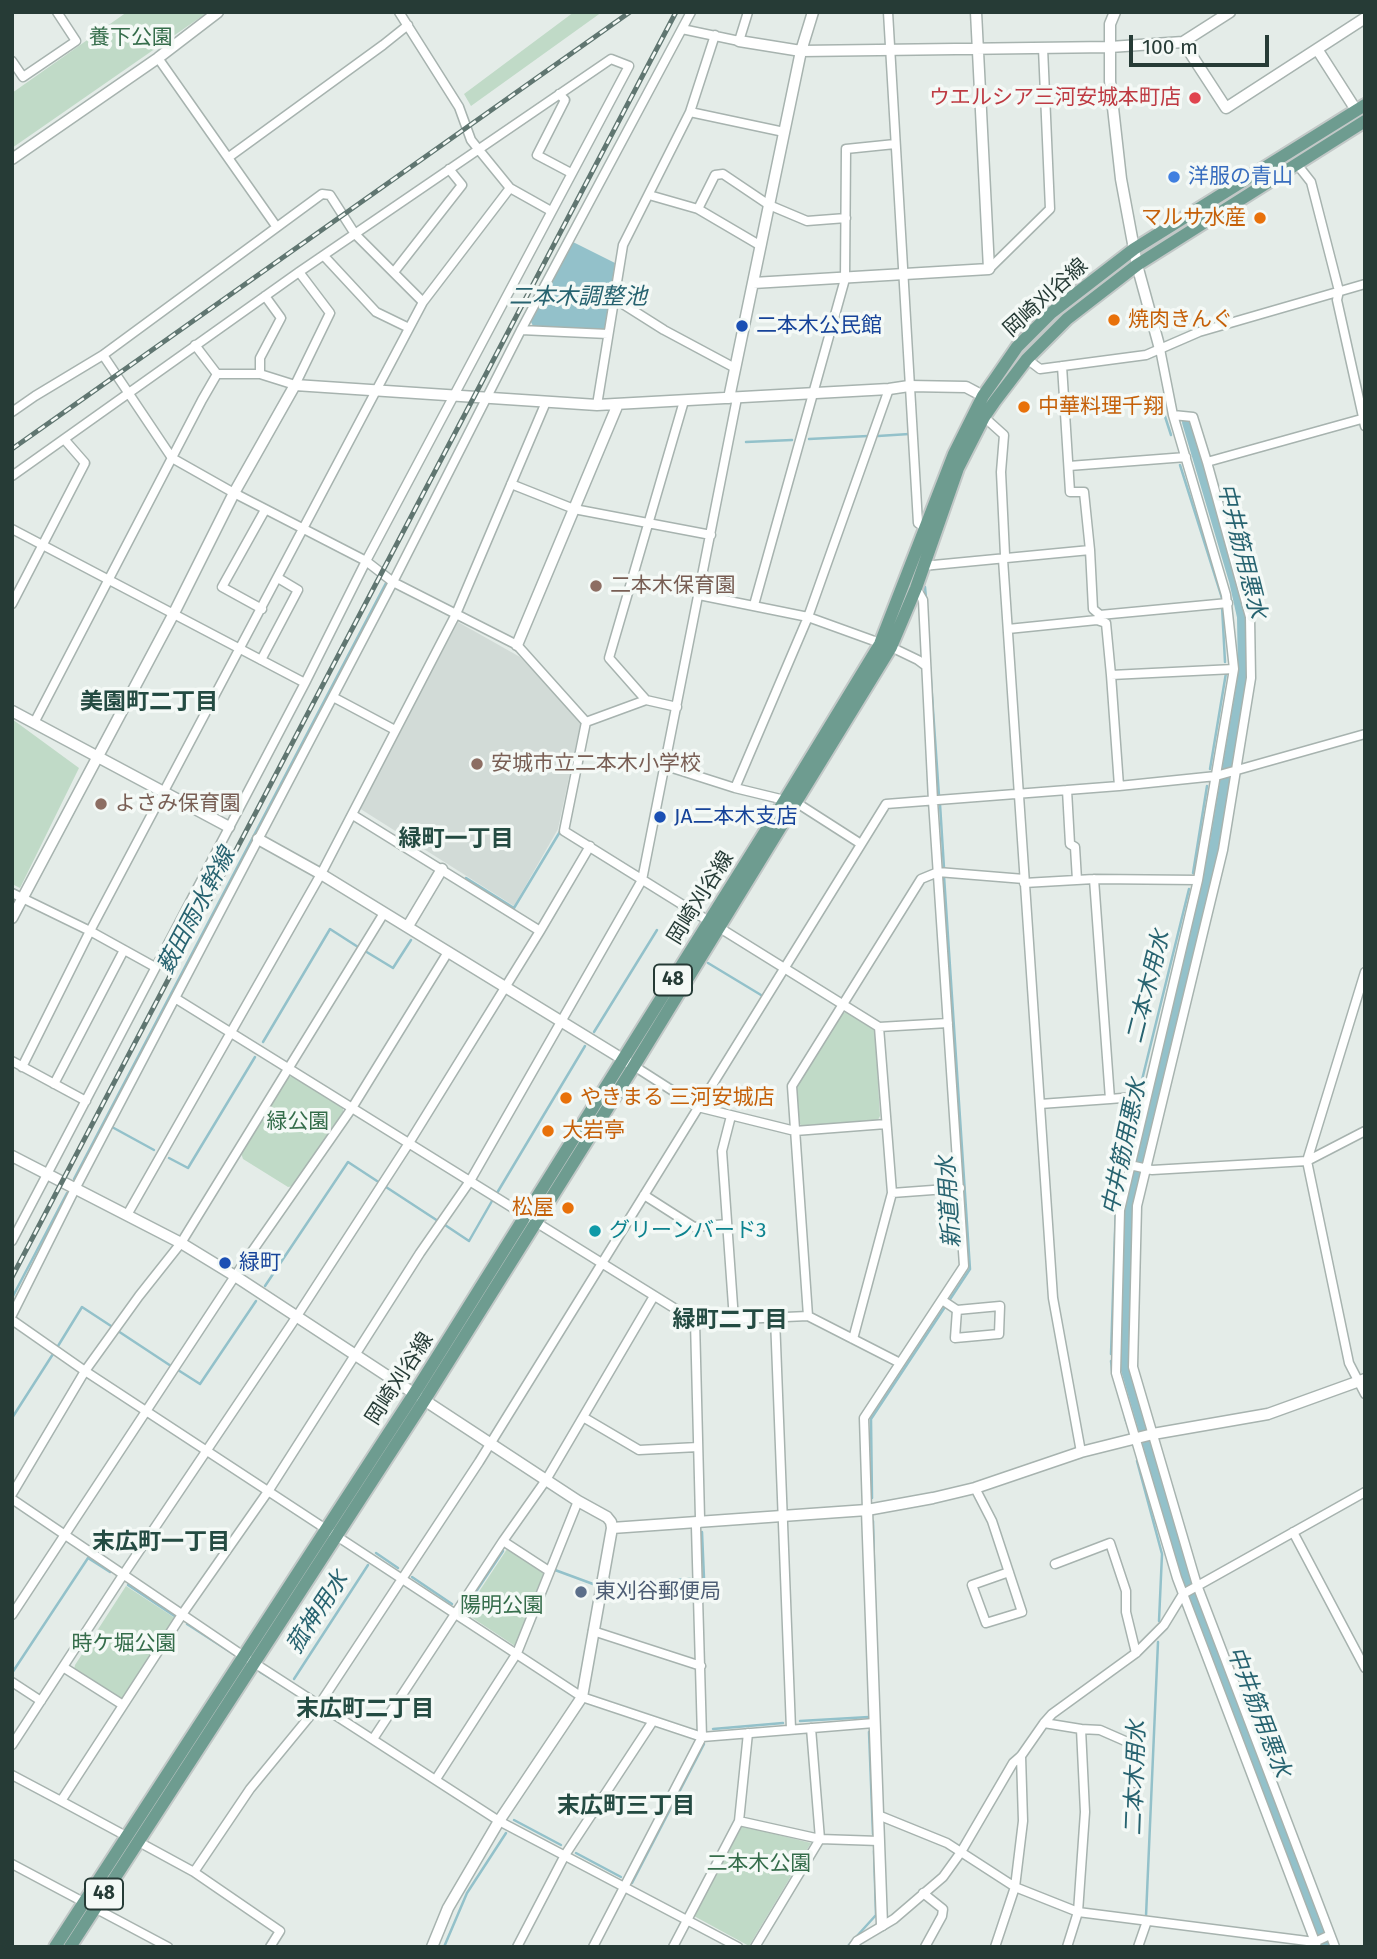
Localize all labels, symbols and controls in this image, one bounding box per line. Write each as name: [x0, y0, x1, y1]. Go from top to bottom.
scale bar: [1132, 21, 1272, 65]
park label: 養下公園: [89, 25, 173, 51]
text: 100 m: [1142, 34, 1198, 60]
place label: ウエルシア三河安城本町店: [929, 85, 1181, 111]
marker: ウエルシア三河安城本町店: [1187, 90, 1203, 106]
place label: 洋服の青山: [1188, 164, 1293, 190]
marker: 洋服の青山: [1166, 169, 1182, 185]
place label: マルサ水産: [1141, 205, 1246, 231]
marker: マルサ水産: [1252, 210, 1268, 226]
street label: 岡崎刈谷線: [999, 254, 1093, 342]
water label: 二本木調整池: [509, 284, 647, 312]
place label: 焼肉きんぐ: [1128, 307, 1233, 333]
marker: 焼肉きんぐ: [1106, 312, 1122, 328]
place label: 二本木公民館: [756, 313, 882, 339]
marker: 二本木公民館: [734, 318, 750, 334]
place label: 中華料理千翔: [1038, 394, 1164, 420]
marker: 中華料理千翔: [1016, 399, 1032, 415]
water label: 中井筋用悪水: [1211, 481, 1271, 621]
place label: 二本木保育園: [610, 573, 736, 599]
marker: 二本木保育園: [588, 578, 604, 594]
district label: 美園町二丁目: [80, 689, 218, 717]
place label: 安城市立二本木小学校: [491, 751, 701, 777]
marker: 安城市立二本木小学校: [469, 756, 485, 772]
place label: よさみ保育園: [115, 791, 241, 817]
marker: よさみ保育園: [93, 796, 109, 812]
place label: JA二本木支店: [674, 804, 797, 830]
marker: JA二本木支店: [652, 809, 668, 825]
district label: 緑町一丁目: [399, 826, 513, 854]
water label: 薮田雨水幹線: [152, 844, 242, 978]
street label: 岡崎刈谷線: [662, 847, 740, 949]
water label: 二本木用水: [1122, 928, 1176, 1046]
road number: 48: [654, 964, 692, 996]
water label: 中井筋用悪水: [1097, 1077, 1153, 1217]
place label: やきまる 三河安城店: [580, 1085, 775, 1111]
marker: やきまる 三河安城店: [558, 1090, 574, 1106]
park label: 緑公園: [267, 1109, 329, 1135]
place label: 大岩亭: [562, 1118, 625, 1144]
marker: 大岩亭: [540, 1123, 556, 1139]
water label: 新道用水: [933, 1155, 967, 1249]
place label: 松屋: [512, 1195, 554, 1221]
marker: 松屋: [560, 1200, 576, 1216]
place label: グリーンバード3: [609, 1218, 766, 1244]
marker: グリーンバード3: [587, 1223, 603, 1239]
place label: 緑町: [239, 1250, 281, 1276]
marker: 緑町: [217, 1255, 233, 1271]
district label: 緑町二丁目: [673, 1307, 787, 1335]
street label: 岡崎刈谷線: [361, 1328, 439, 1430]
district label: 末広町一丁目: [92, 1529, 230, 1557]
water label: 菰神用水: [281, 1567, 355, 1659]
place label: 東刈谷郵便局: [595, 1579, 721, 1605]
marker: 東刈谷郵便局: [573, 1584, 589, 1600]
park label: 陽明公園: [460, 1593, 544, 1619]
park label: 時ケ堀公園: [72, 1631, 176, 1657]
water label: 中井筋用悪水: [1220, 1643, 1296, 1781]
district label: 末広町二丁目: [296, 1696, 434, 1724]
water label: 二本木用水: [1120, 1720, 1152, 1836]
district label: 末広町三丁目: [557, 1793, 695, 1821]
park label: 二本木公園: [707, 1851, 811, 1877]
road number: 48: [85, 1878, 123, 1910]

